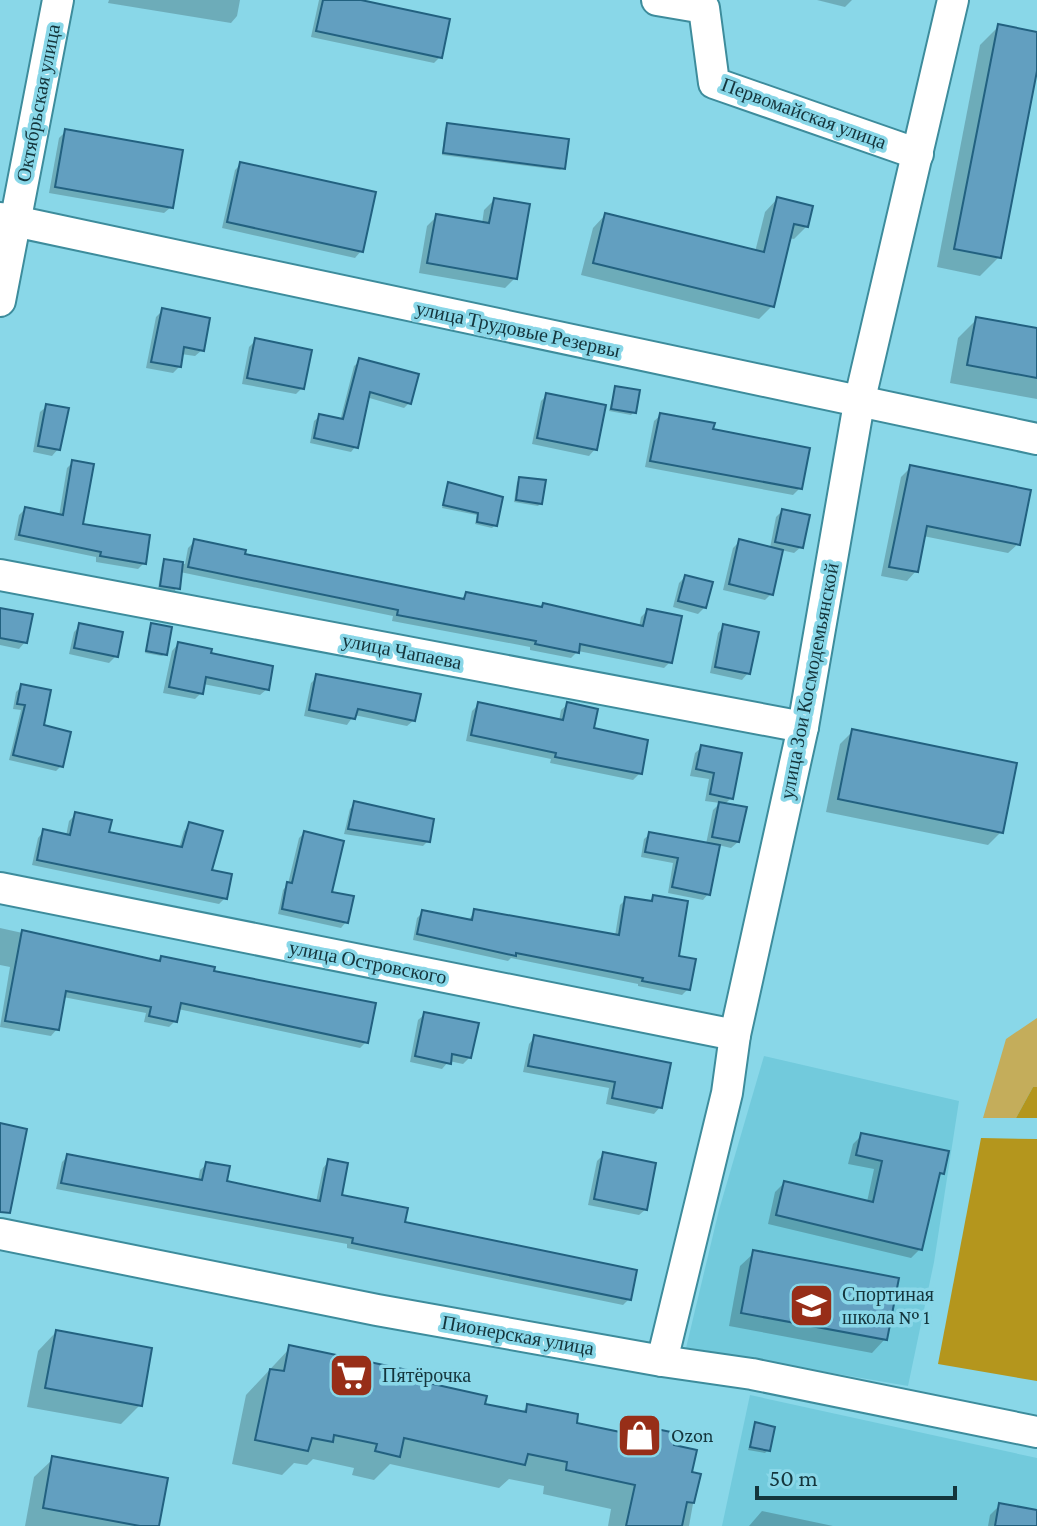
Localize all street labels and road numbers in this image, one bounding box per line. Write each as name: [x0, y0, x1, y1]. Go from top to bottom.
street label: Октябрьская улица: [12, 22, 65, 184]
street label: Первомайская улица: [718, 73, 890, 154]
street label: улица Трудовые Резервы: [414, 297, 622, 362]
street label: улица Зои Космодемьянской: [775, 561, 844, 801]
street label: улица Чапаева: [340, 629, 464, 674]
street label: улица Островского: [287, 936, 449, 989]
street label: Пионерская улица: [440, 1311, 596, 1360]

